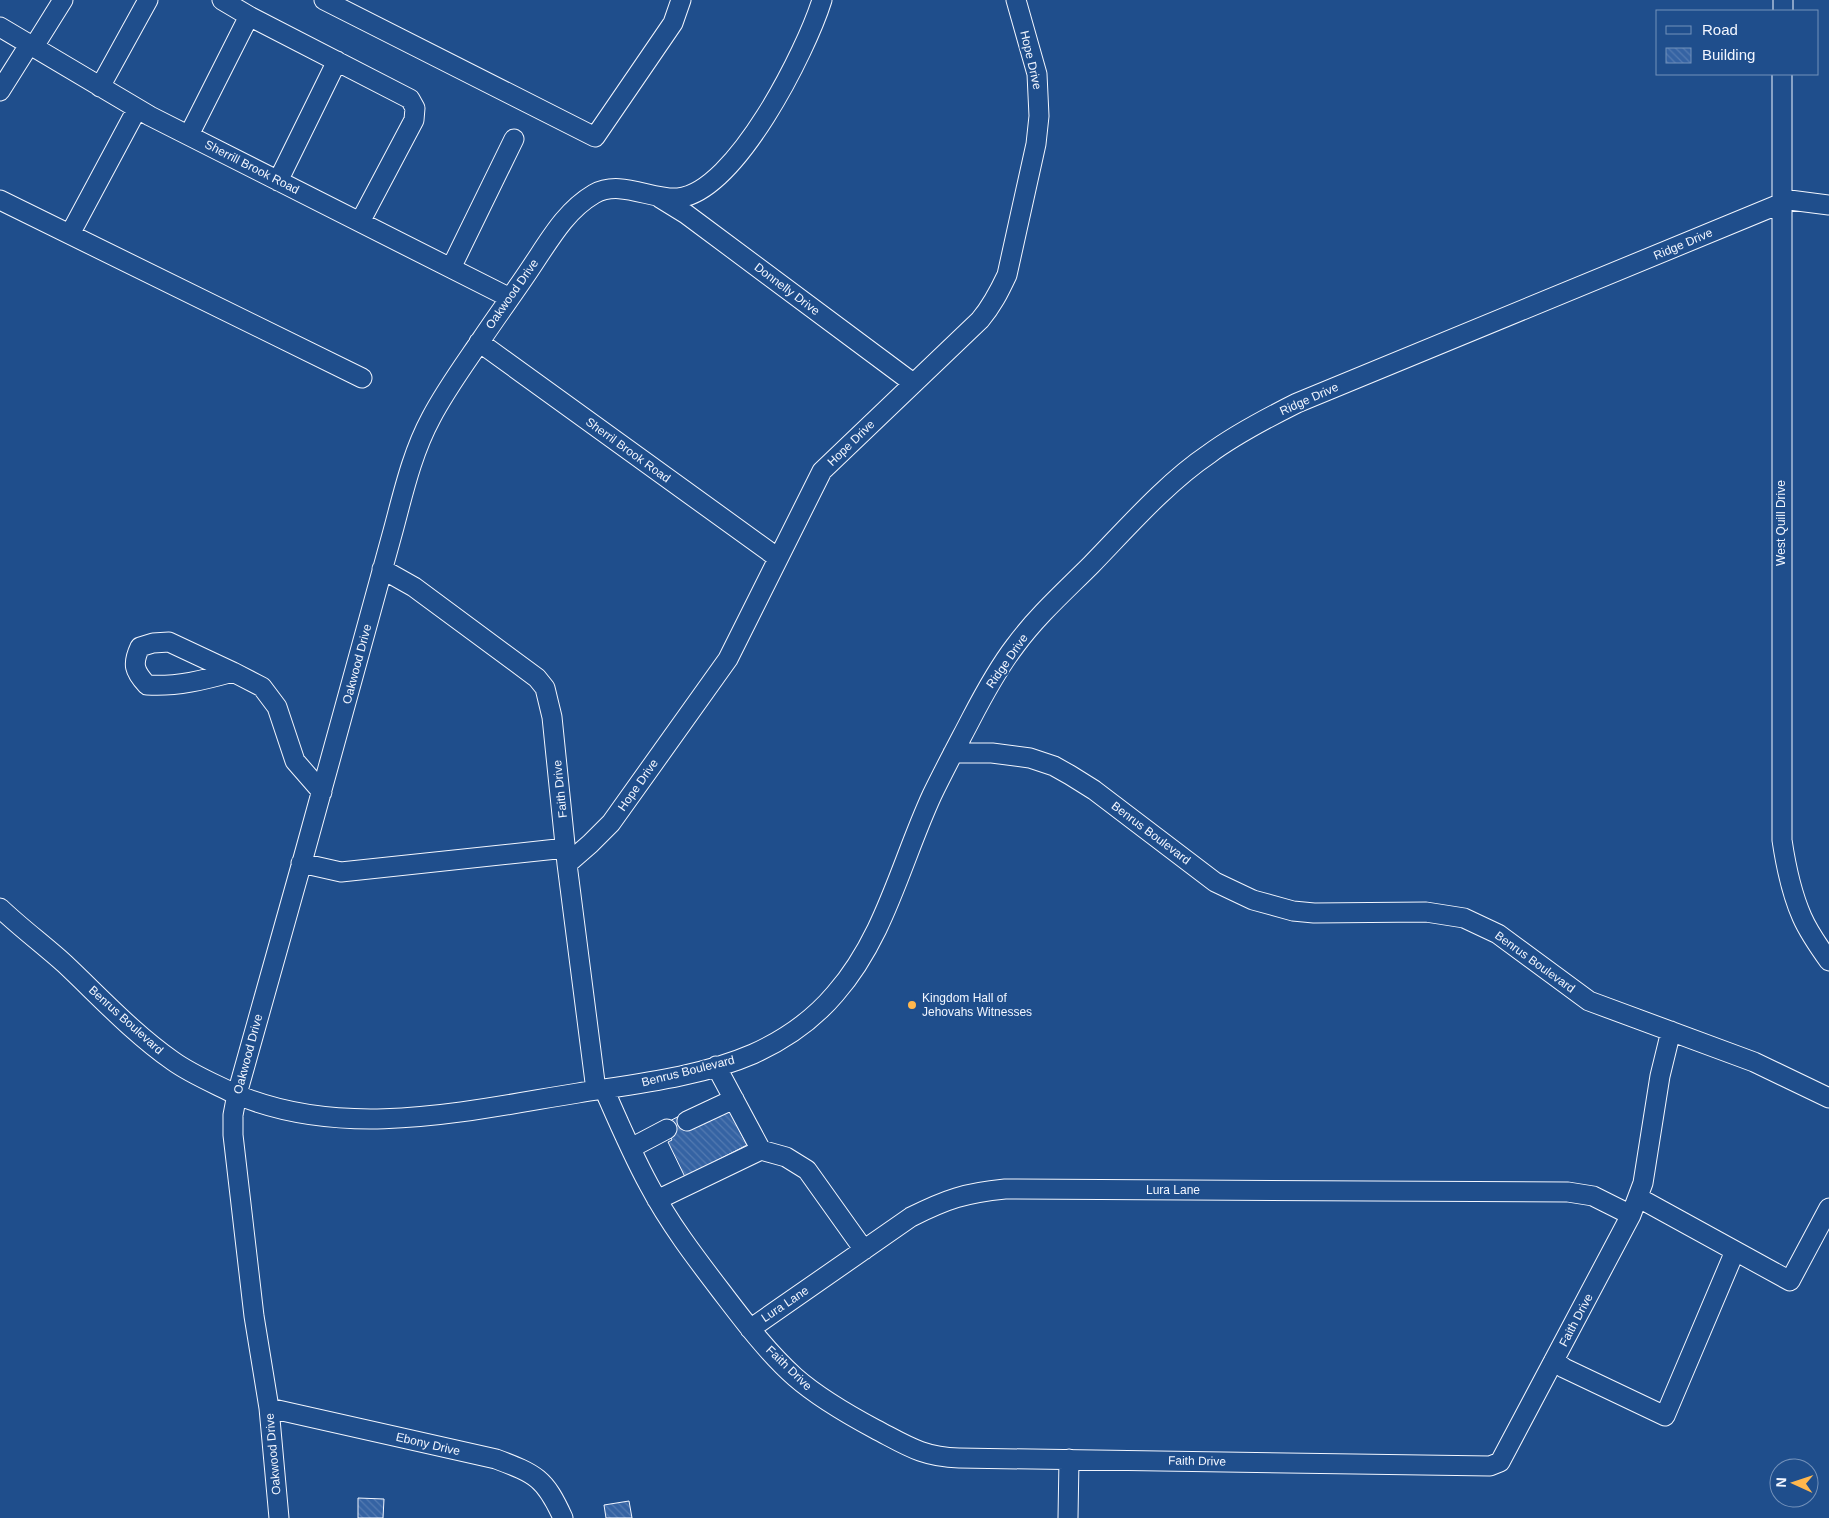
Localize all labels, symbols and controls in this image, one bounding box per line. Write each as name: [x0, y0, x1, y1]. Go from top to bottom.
legend: [1656, 10, 1819, 75]
text: Road: [1702, 21, 1738, 38]
street label: Hope Drive: [1017, 29, 1045, 91]
text: Building: [1702, 46, 1755, 63]
street label: Sherrill Brook Road: [202, 137, 302, 197]
street label: Ridge Drive: [1651, 225, 1715, 263]
street label: Oakwood Drive: [483, 256, 541, 332]
street label: Donnelly Drive: [752, 260, 823, 318]
street label: Ridge Drive: [1278, 380, 1341, 418]
street label: Sherril Brook Road: [583, 415, 673, 485]
street label: Hope Drive: [825, 417, 878, 469]
street label: West Quill Drive: [1774, 480, 1788, 566]
street label: Oakwood Drive: [340, 622, 374, 705]
street label: Ridge Drive: [983, 631, 1031, 691]
street label: Hope Drive: [615, 756, 661, 814]
street label: Faith Drive: [550, 759, 570, 819]
street label: Benrus Boulevard: [1109, 799, 1193, 867]
street label: Benrus Boulevard: [1492, 928, 1578, 996]
street label: Benrus Boulevard: [86, 983, 166, 1057]
place label: Kingdom Hall of Jehovahs Witnesses: [922, 991, 1032, 1019]
marker: Kingdom Hall of Jehovahs Witnesses: [906, 999, 918, 1011]
street label: Oakwood Drive: [231, 1012, 265, 1095]
street label: Benrus Boulevard: [640, 1053, 736, 1089]
street label: Lura Lane: [1146, 1183, 1200, 1197]
street label: Lura Lane: [759, 1283, 812, 1325]
street label: Faith Drive: [1556, 1291, 1596, 1349]
street label: Faith Drive: [763, 1343, 815, 1393]
street label: Oakwood Drive: [262, 1412, 284, 1495]
street label: Ebony Drive: [395, 1430, 462, 1458]
street label: Faith Drive: [1168, 1453, 1226, 1469]
north arrow: [1769, 1458, 1819, 1508]
text: N: [1773, 1477, 1789, 1488]

